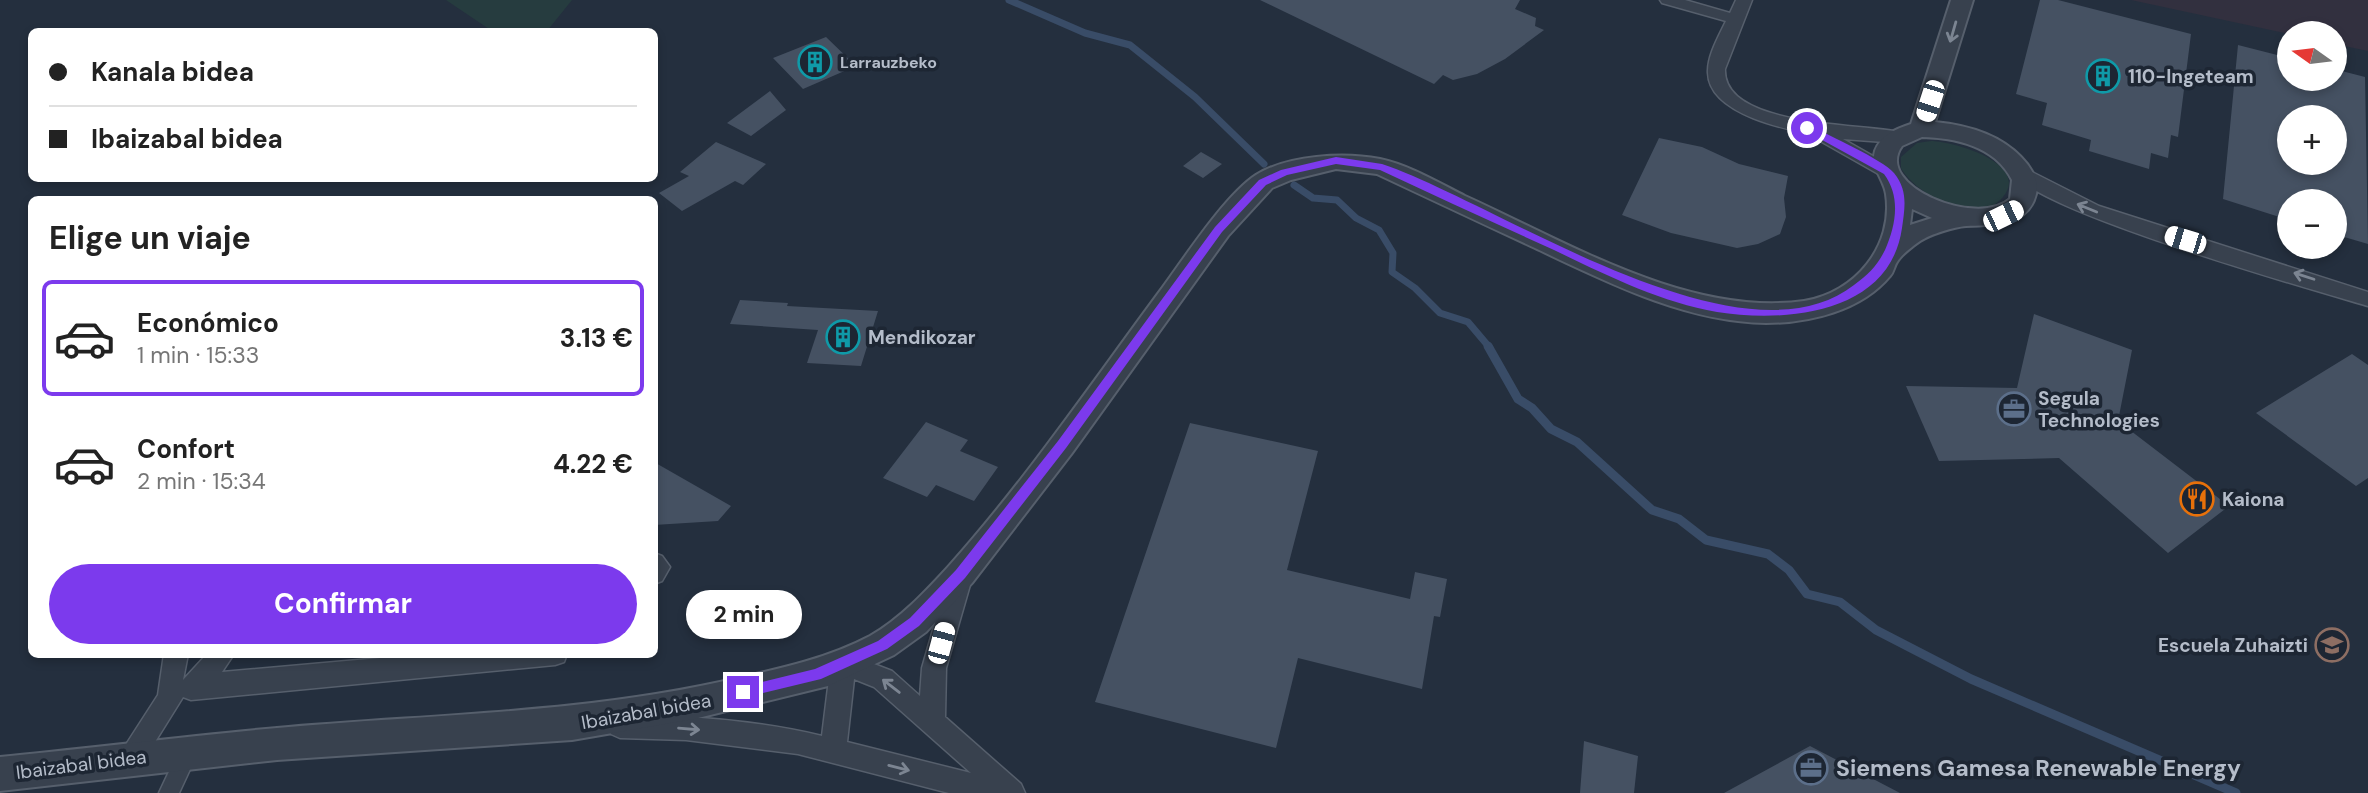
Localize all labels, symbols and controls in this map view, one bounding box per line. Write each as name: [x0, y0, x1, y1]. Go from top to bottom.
one-way arrow: [1945, 21, 1958, 43]
north arrow: [2277, 21, 2347, 91]
map controls: [2277, 21, 2347, 259]
building icon: Larrauzbeko: [796, 43, 834, 81]
place label: Larrauzbeko: [840, 52, 937, 73]
text: Kanala bidea: [91, 55, 254, 89]
building icon: 110-Ingeteam: [2084, 57, 2122, 95]
place label: 110-Ingeteam: [2128, 64, 2254, 89]
car: [1914, 78, 1947, 124]
button: +: [2277, 105, 2347, 175]
route start: [1791, 112, 1823, 144]
text: Ibaizabal bidea: [91, 122, 283, 156]
button: −: [2277, 189, 2347, 259]
car: [1980, 197, 2027, 235]
one-way arrow: [2076, 201, 2098, 214]
text: Elige un viaje: [49, 217, 251, 259]
car: [2162, 224, 2209, 256]
one-way arrow: [2293, 269, 2315, 281]
text: Económico: [137, 306, 279, 340]
icon: car: [53, 307, 116, 370]
building icon: Mendikozar: [824, 318, 862, 356]
text: 3.13 €: [560, 321, 633, 355]
place label: Mendikozar: [868, 325, 976, 350]
text: 1 min · 15:33: [137, 340, 259, 370]
place label: Segula Technologies: [2038, 386, 2160, 433]
office icon: Segula Technologies: [1995, 390, 2033, 428]
text: Confort: [137, 432, 235, 466]
icon: car: [53, 433, 116, 496]
text: 4.22 €: [553, 447, 633, 481]
text: 2 min · 15:34: [137, 466, 266, 496]
restaurant icon: Kaiona: [2178, 480, 2216, 518]
place label: Kaiona: [2222, 487, 2285, 512]
button: Confirmar: [49, 564, 637, 644]
callout: 2 min: [685, 590, 801, 640]
text: 2 min: [714, 599, 774, 629]
car: [926, 620, 957, 666]
school or university icon: Escuela Zuhaizti: [2313, 626, 2351, 664]
place label: Escuela Zuhaizti: [2158, 633, 2308, 658]
route end: [727, 676, 759, 708]
one-way arrow: [882, 678, 900, 694]
street label: Ibaizabal bidea: [579, 688, 713, 735]
one-way arrow: [677, 723, 700, 736]
street label: Ibaizabal bidea: [14, 744, 148, 785]
office icon: Siemens Gamesa Renewable Energy: [1792, 749, 1830, 787]
place label: Siemens Gamesa Renewable Energy: [1836, 753, 2241, 783]
one-way arrow: [887, 762, 910, 775]

